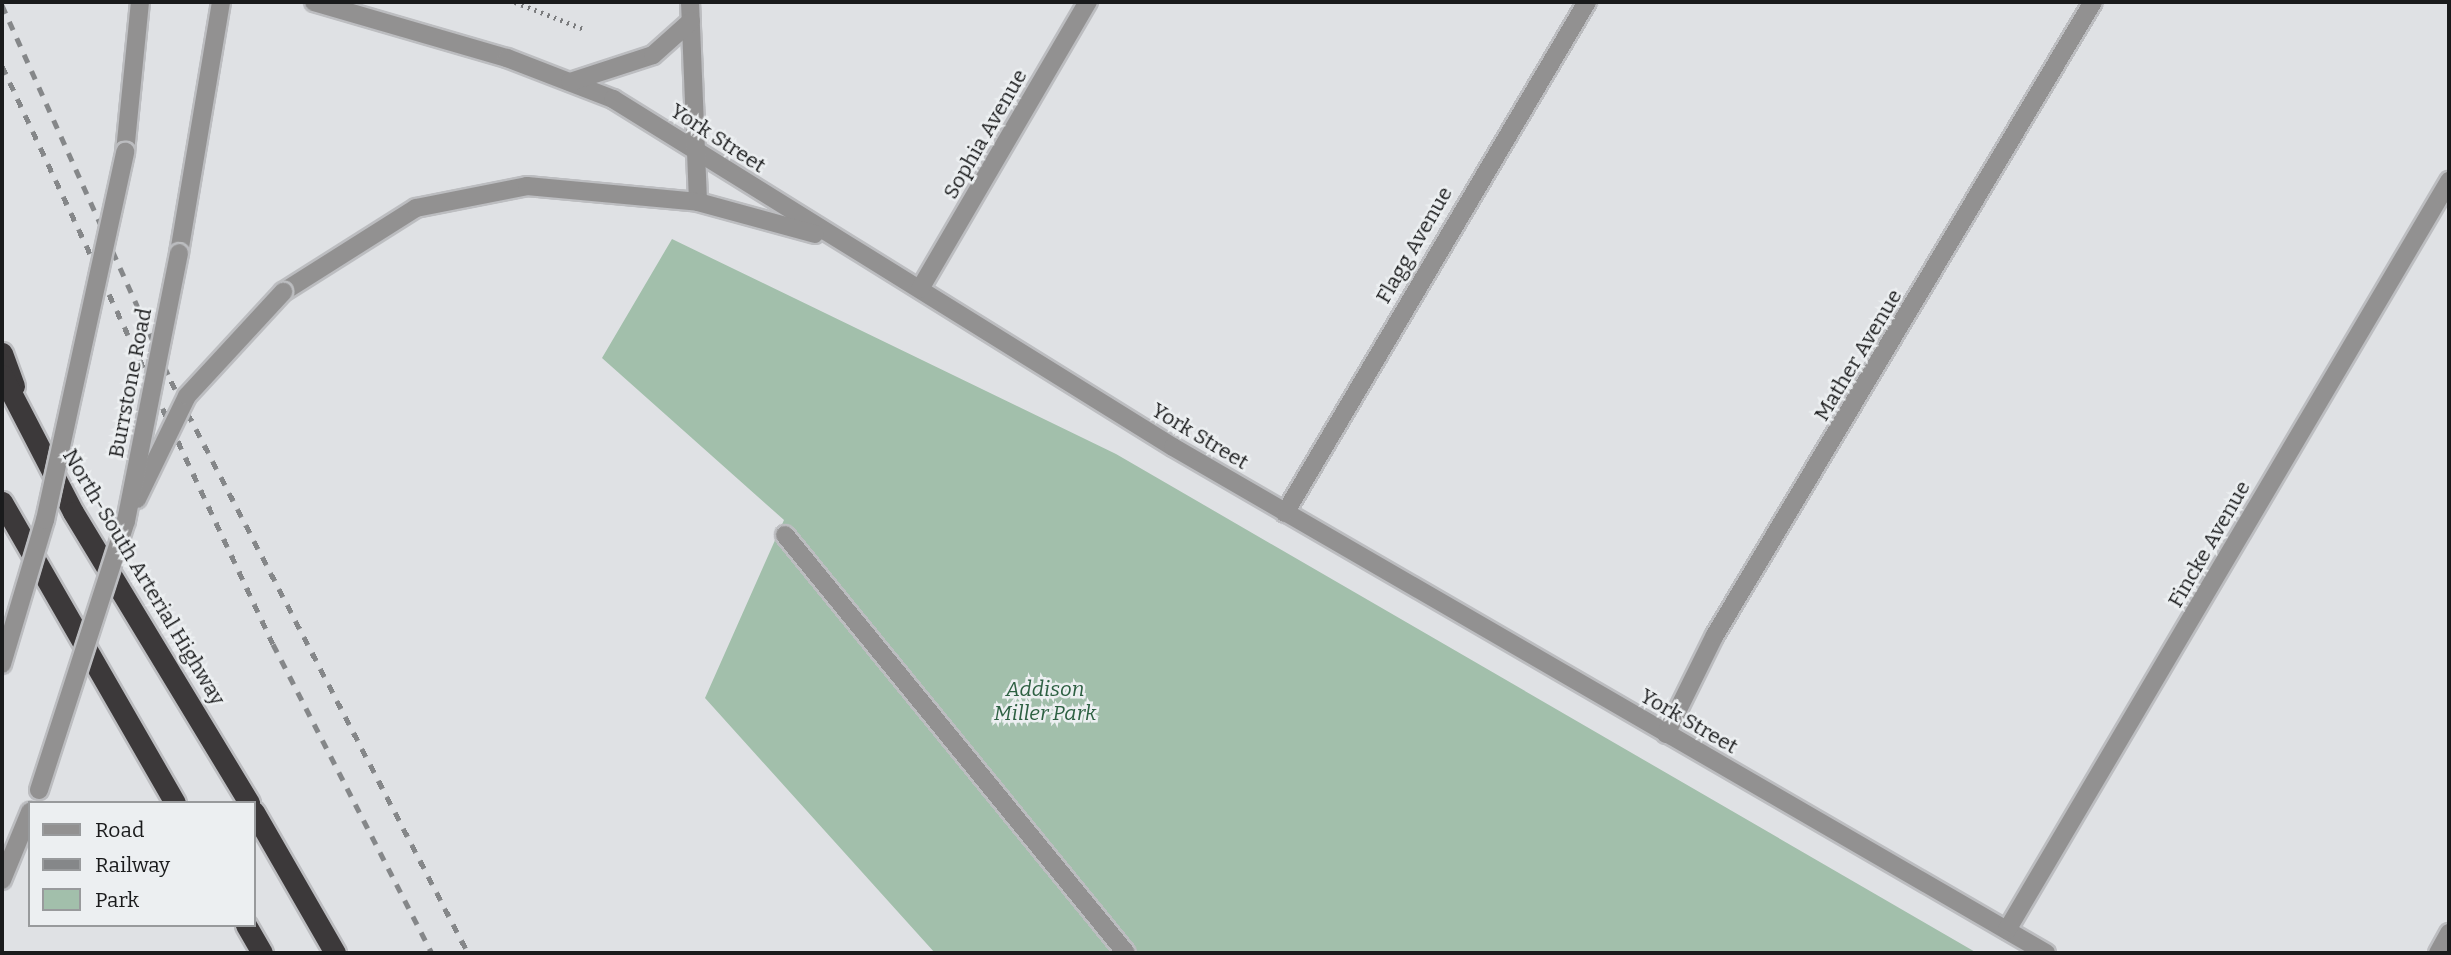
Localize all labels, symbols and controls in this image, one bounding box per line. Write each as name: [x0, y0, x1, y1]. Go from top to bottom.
street label: Sophia Avenue: [938, 65, 1032, 203]
street label: York Street: [666, 98, 770, 178]
street label: Flagg Avenue: [1370, 182, 1458, 308]
street label: Mather Avenue: [1809, 285, 1907, 425]
street label: Burrstone Road: [103, 306, 157, 460]
street label: York Street: [1147, 397, 1253, 475]
street label: North-South Arterial Highway: [57, 444, 231, 710]
street label: Fincke Avenue: [2163, 476, 2255, 612]
park label: Addison Miller Park: [994, 676, 1096, 726]
street label: York Street: [1636, 683, 1742, 759]
legend: [28, 801, 256, 927]
text: Road: [95, 817, 144, 843]
text: Railway: [95, 852, 170, 878]
text: Park: [95, 887, 139, 913]

